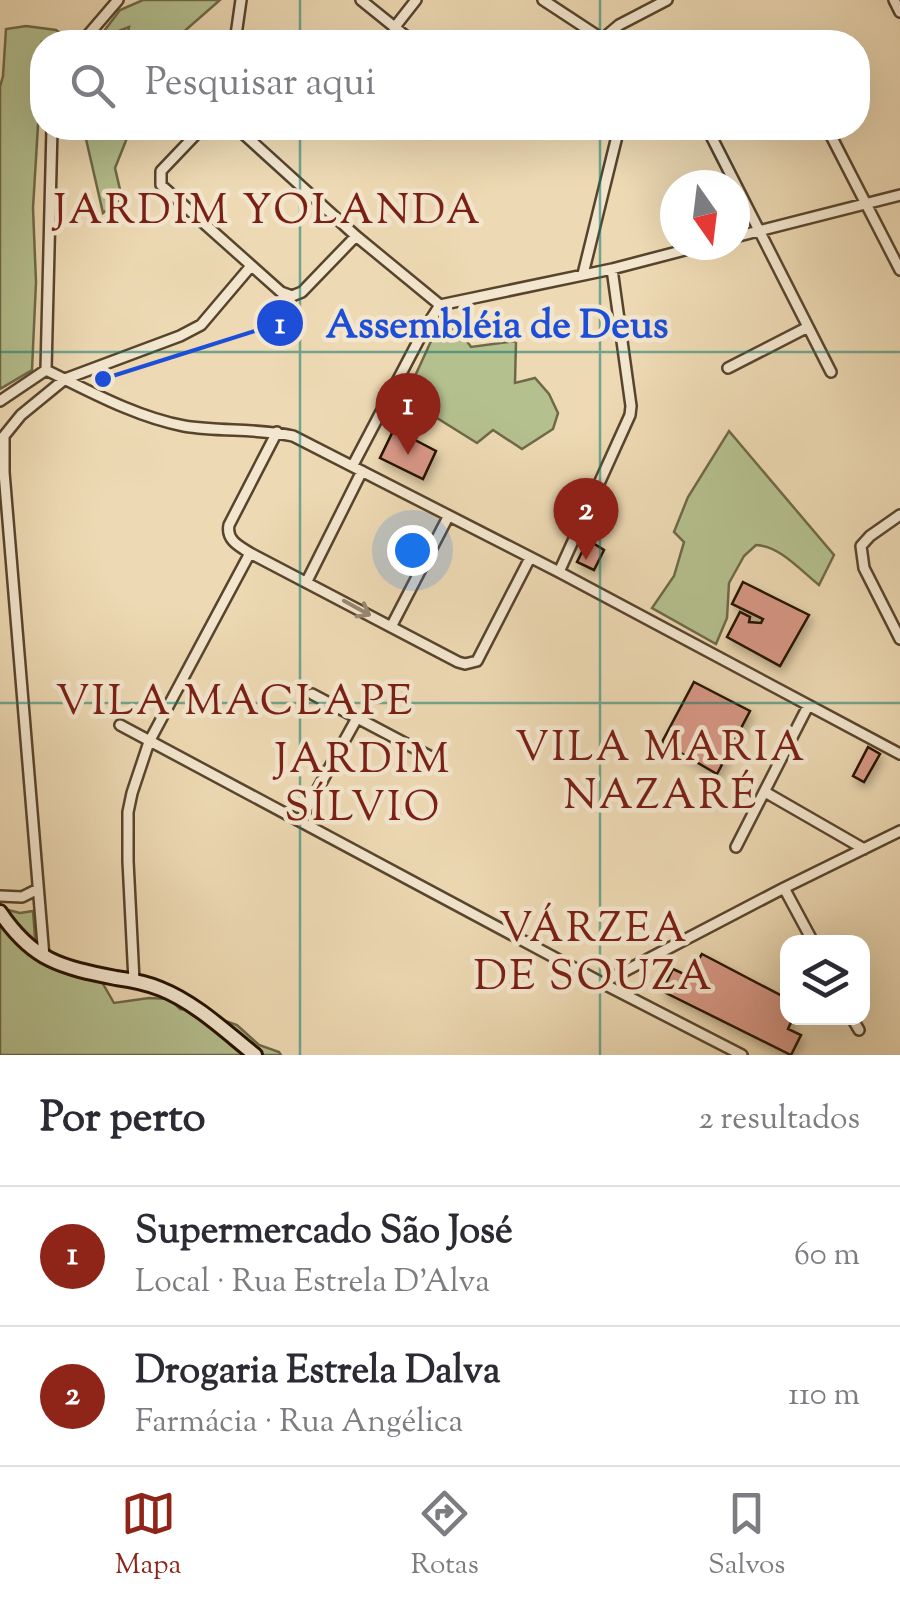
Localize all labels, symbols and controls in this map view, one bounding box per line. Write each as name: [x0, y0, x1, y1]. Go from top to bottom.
search box: [30, 30, 870, 140]
icon: search: [65, 58, 120, 113]
text: Pesquisar aqui: [145, 58, 376, 112]
north arrow: [660, 170, 750, 260]
district label: JARDIM YOLANDA: [52, 183, 482, 243]
callout: Assembléia de Deus: [255, 288, 688, 358]
text: Assembléia de Deus: [325, 299, 669, 356]
text: 1: [275, 304, 286, 347]
pin: 1: [376, 372, 440, 455]
pin: 2: [554, 478, 618, 560]
your location: [387, 525, 438, 576]
one-way arrow: [341, 599, 371, 619]
district label: VILA MACLAPE: [55, 674, 415, 734]
district label: VILA MARIA NAZARÉ: [515, 720, 807, 828]
district label: JARDIM SÍLVIO: [272, 732, 452, 840]
district label: VÁRZEA DE SOUZA: [474, 901, 714, 1009]
map controls: [780, 935, 870, 1025]
button: layers: [780, 935, 870, 1025]
text: Por perto: [40, 1090, 206, 1150]
text: 2 resultados: [699, 1097, 860, 1143]
text: Supermercado São José: [135, 1206, 513, 1260]
text: 1: [67, 1233, 78, 1279]
text: 60 m: [794, 1233, 860, 1279]
text: Local · Rua Estrela D'Alva: [135, 1260, 490, 1306]
text: Drogaria Estrela Dalva: [135, 1346, 500, 1400]
text: 2: [65, 1373, 80, 1419]
text: 110 m: [788, 1373, 860, 1419]
text: Farmácia · Rua Angélica: [135, 1400, 463, 1446]
tab: Mapa: [115, 1486, 181, 1586]
tab: Rotas: [411, 1486, 479, 1586]
tab: Salvos: [708, 1486, 785, 1586]

